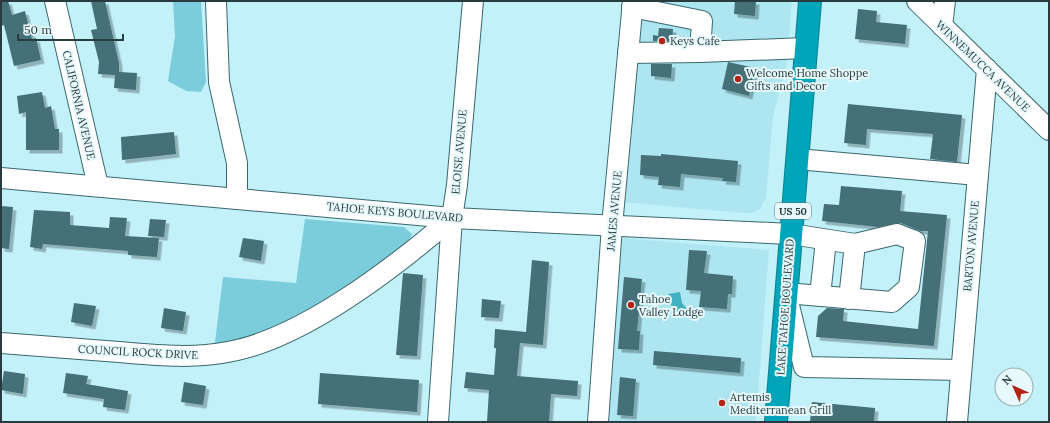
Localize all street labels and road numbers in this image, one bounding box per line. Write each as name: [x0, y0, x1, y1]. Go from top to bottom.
street label: WINNEMUCCA AVENUE: [933, 17, 1033, 115]
street label: CALIFORNIA AVENUE: [60, 49, 98, 161]
street label: ELOISE AVENUE: [448, 109, 470, 195]
street label: JAMES AVENUE: [603, 170, 625, 253]
street label: TAHOE KEYS BOULEVARD: [326, 199, 464, 225]
street label: BARTON AVENUE: [960, 200, 982, 292]
road number: US 50: [775, 203, 811, 219]
street label: LAKE TAHOE BOULEVARD: [773, 238, 797, 376]
street label: COUNCIL ROCK DRIVE: [78, 342, 198, 362]

